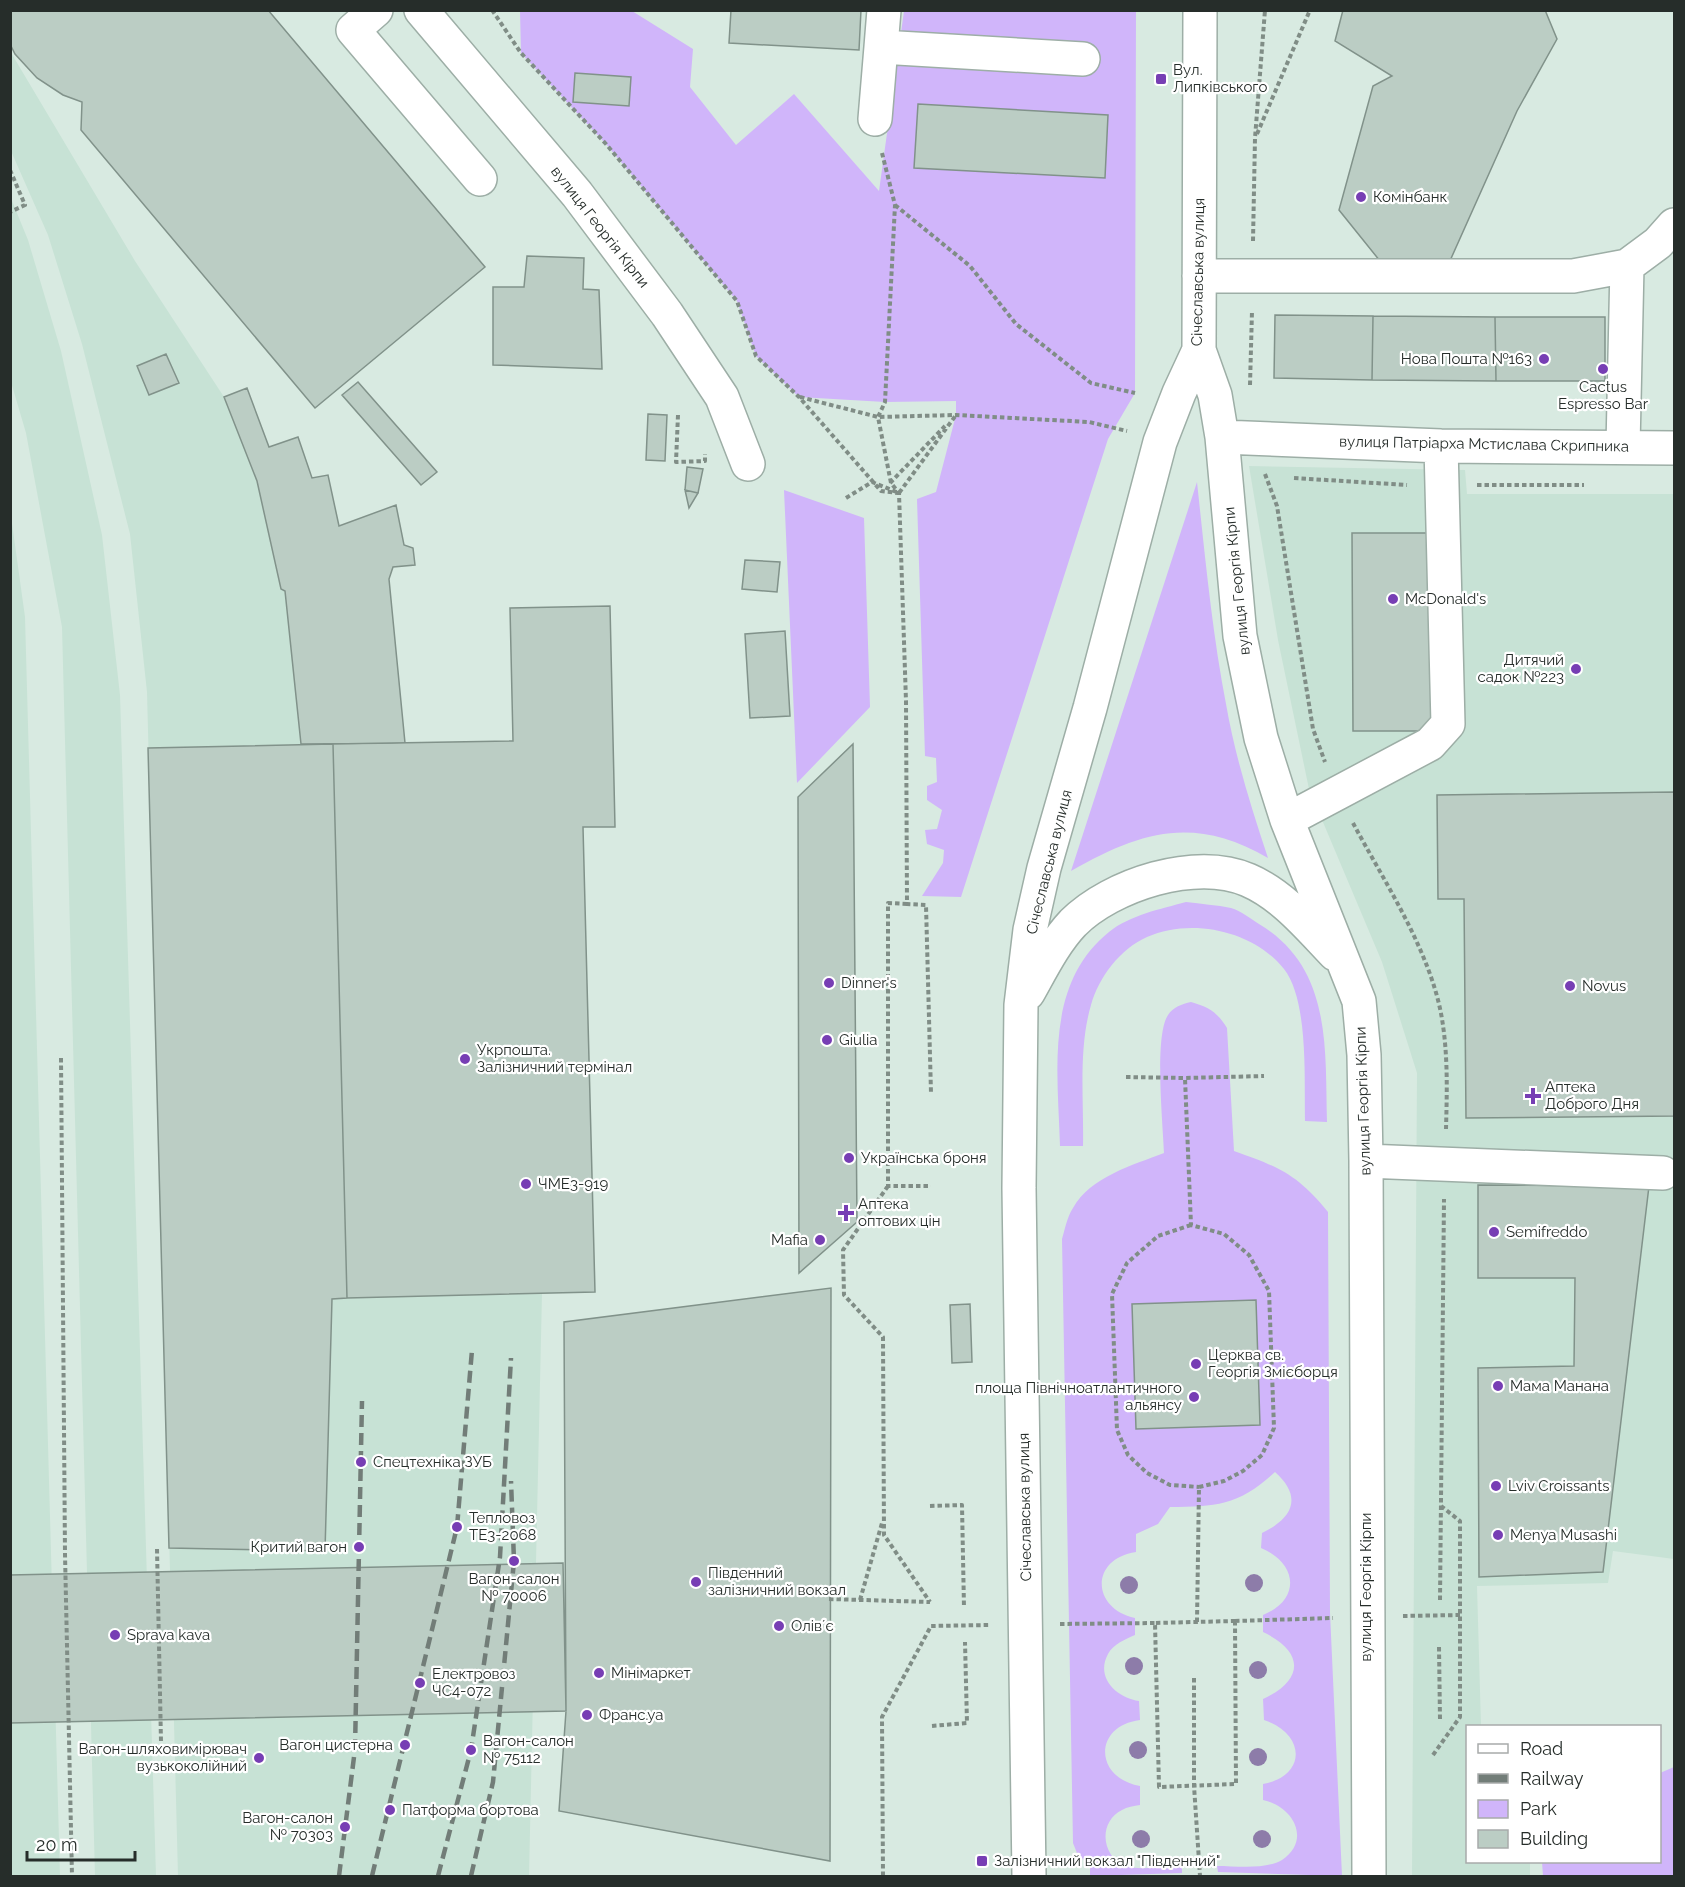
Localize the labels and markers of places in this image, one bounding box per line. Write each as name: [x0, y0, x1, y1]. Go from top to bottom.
place label: Вул. Липківського: [1173, 61, 1267, 96]
marker: Вул. Липківського: [1154, 72, 1168, 86]
place label: Комінбанк: [1373, 188, 1448, 206]
marker: Комінбанк: [1354, 190, 1368, 204]
place label: Нова Пошта №163: [1401, 350, 1532, 368]
marker: Нова Пошта №163: [1537, 352, 1551, 366]
marker: Cactus Espresso Bar: [1596, 362, 1610, 376]
place label: Cactus Espresso Bar: [1558, 378, 1649, 413]
place label: McDonald's: [1405, 590, 1486, 608]
marker: McDonald's: [1386, 592, 1400, 606]
place label: Дитячий садок №223: [1478, 651, 1564, 686]
marker: Дитячий садок №223: [1569, 662, 1583, 676]
place label: Dinner's: [841, 974, 897, 992]
marker: Dinner's: [822, 976, 836, 990]
place label: Novus: [1582, 977, 1626, 995]
marker: Novus: [1563, 979, 1577, 993]
place label: Giulia: [839, 1031, 877, 1049]
marker: Giulia: [820, 1033, 834, 1047]
place label: Укрпошта. Залізничний термінал: [477, 1041, 632, 1076]
marker: Укрпошта. Залізничний термінал: [458, 1052, 472, 1066]
place label: Аптека Доброго Дня: [1545, 1078, 1639, 1113]
marker: Аптека Доброго Дня: [1526, 1089, 1540, 1103]
place label: Українська броня: [861, 1149, 987, 1167]
marker: Українська броня: [842, 1151, 856, 1165]
place label: ЧМЕ3-919: [538, 1175, 609, 1193]
marker: ЧМЕ3-919: [519, 1177, 533, 1191]
place label: Аптека оптових цін: [858, 1195, 941, 1230]
marker: Аптека оптових цін: [839, 1206, 853, 1220]
place label: Semifreddo: [1506, 1223, 1587, 1241]
marker: Semifreddo: [1487, 1225, 1501, 1239]
place label: Mafia: [771, 1231, 808, 1249]
marker: Mafia: [813, 1233, 827, 1247]
place label: Церква св. Георгія Змієборця: [1208, 1346, 1338, 1381]
marker: Церква св. Георгія Змієборця: [1189, 1357, 1203, 1371]
place label: Мама Манана: [1510, 1377, 1609, 1395]
place label: площа Північноатлантичного альянсу: [975, 1379, 1182, 1414]
marker: Мама Манана: [1491, 1379, 1505, 1393]
marker: площа Північноатлантичного альянсу: [1187, 1390, 1201, 1404]
place label: Спецтехніка ЗУБ: [373, 1453, 492, 1471]
marker: Спецтехніка ЗУБ: [354, 1455, 368, 1469]
place label: Lviv Croissants: [1508, 1477, 1609, 1495]
marker: Lviv Croissants: [1489, 1479, 1503, 1493]
place label: Тепловоз ТЕ3-2068: [469, 1509, 537, 1544]
marker: Тепловоз ТЕ3-2068: [450, 1520, 464, 1534]
place label: Menya Musashi: [1510, 1526, 1617, 1544]
marker: Menya Musashi: [1491, 1528, 1505, 1542]
place label: Критий вагон: [251, 1538, 347, 1556]
marker: Критий вагон: [352, 1540, 366, 1554]
marker: Вагон-салон № 70006: [507, 1554, 521, 1568]
place label: Південний залізничний вокзал: [708, 1564, 846, 1599]
place label: Вагон-салон № 70006: [469, 1570, 559, 1605]
marker: Південний залізничний вокзал: [689, 1575, 703, 1589]
place label: Олівʼє: [791, 1617, 834, 1635]
marker: Олівʼє: [772, 1619, 786, 1633]
place label: Sprava kava: [127, 1626, 210, 1644]
marker: Sprava kava: [108, 1628, 122, 1642]
place label: Мінімаркет: [611, 1664, 691, 1682]
place label: Електровоз ЧС4-072: [432, 1665, 516, 1700]
marker: Мінімаркет: [592, 1666, 606, 1680]
marker: Електровоз ЧС4-072: [413, 1676, 427, 1690]
place label: Франс.уа: [599, 1706, 663, 1724]
marker: Франс.уа: [580, 1708, 594, 1722]
place label: Вагон-салон № 75112: [483, 1732, 574, 1767]
place label: Вагон цистерна: [279, 1736, 393, 1754]
marker: Вагон цистерна: [398, 1738, 412, 1752]
place label: Вагон-шляховимірювач вузькоколійний: [78, 1740, 247, 1775]
marker: Вагон-салон № 75112: [464, 1743, 478, 1757]
marker: Вагон-шляховимірювач вузькоколійний: [252, 1751, 266, 1765]
place label: Патформа бортова: [402, 1801, 539, 1819]
marker: Патформа бортова: [383, 1803, 397, 1817]
place label: Вагон-салон № 70303: [242, 1809, 333, 1844]
marker: Вагон-салон № 70303: [338, 1820, 352, 1834]
place label: Залізничний вокзал "Південний": [994, 1852, 1220, 1870]
marker: Залізничний вокзал "Південний": [975, 1854, 989, 1868]

